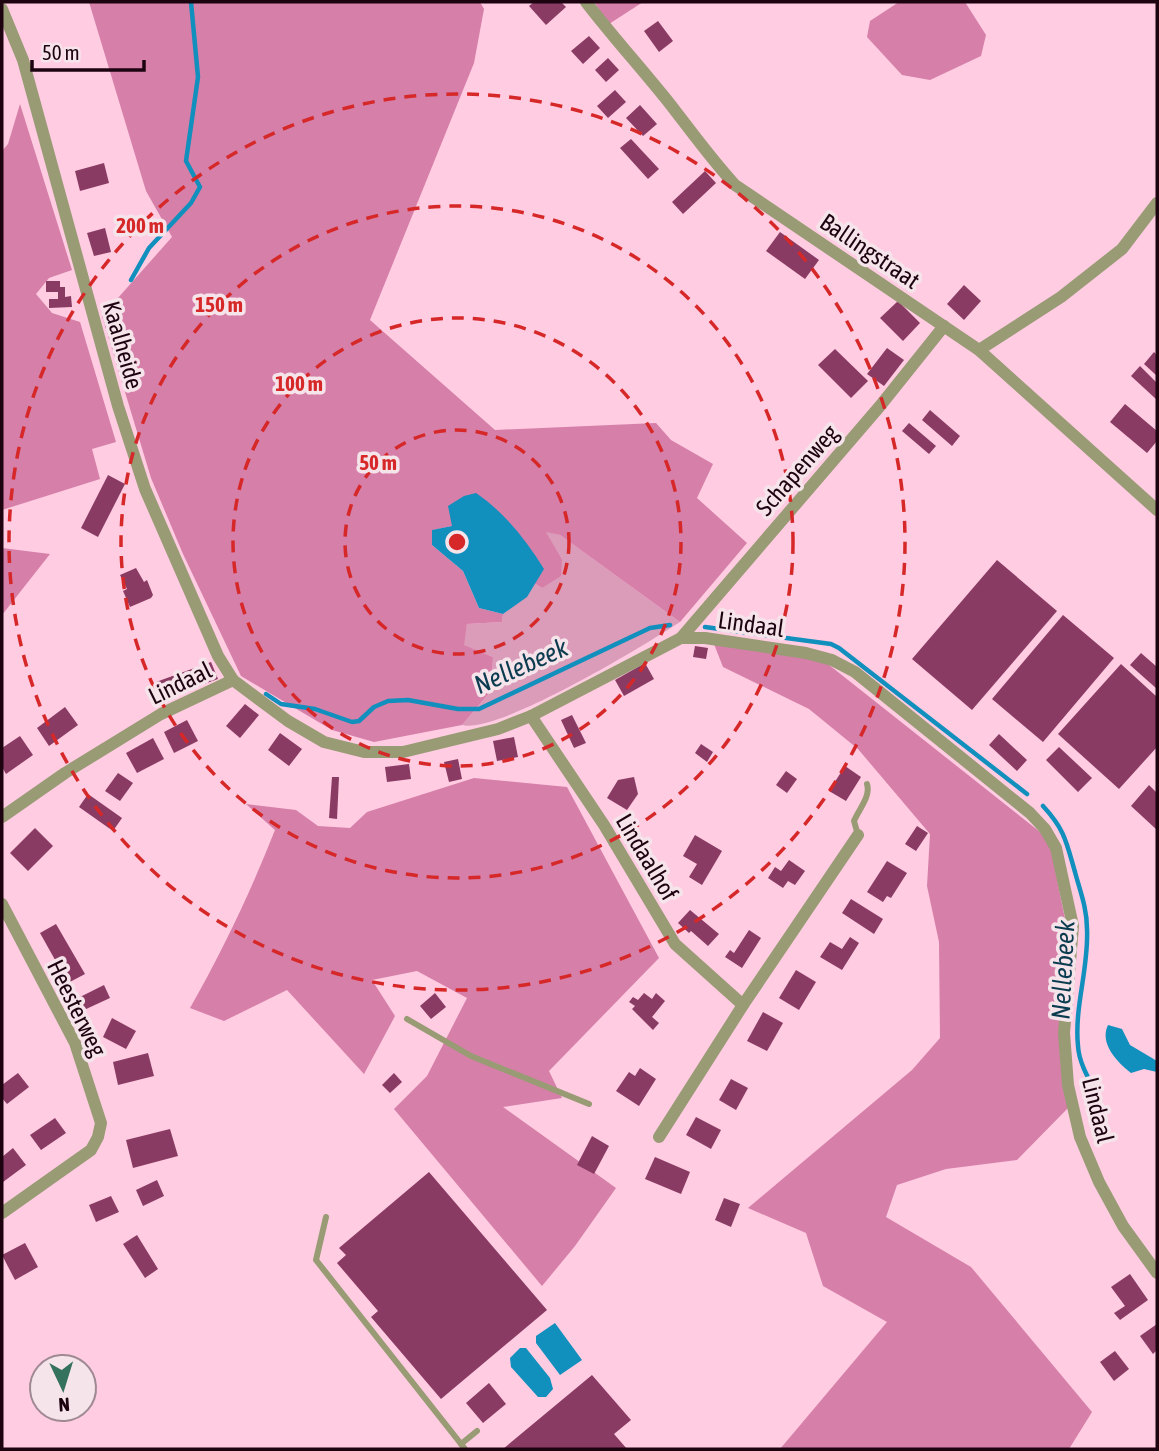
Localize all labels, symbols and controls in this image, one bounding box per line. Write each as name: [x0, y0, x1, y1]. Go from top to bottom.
scale bar: [32, 28, 144, 72]
text: 50 m: [42, 40, 80, 64]
street label: Ballingstraat: [815, 208, 925, 294]
text: 200 m: [116, 213, 164, 237]
text: 150 m: [195, 292, 243, 316]
street label: Kaalheide: [98, 298, 148, 392]
text: 100 m: [275, 371, 323, 395]
street label: Schapenweg: [750, 419, 844, 521]
text: 50 m: [359, 450, 397, 474]
centre of rings: [445, 530, 469, 554]
street label: Lindaal: [716, 606, 786, 642]
water label: Nellebeek: [470, 632, 573, 700]
street label: Lindaal: [144, 656, 216, 710]
street label: Lindaalhof: [611, 809, 683, 905]
water label: Nellebeek: [1045, 919, 1081, 1020]
street label: Heesterweg: [42, 955, 112, 1061]
street label: Lindaal: [1077, 1074, 1119, 1146]
north arrow: [28, 1353, 98, 1423]
text: N: [58, 1394, 71, 1416]

